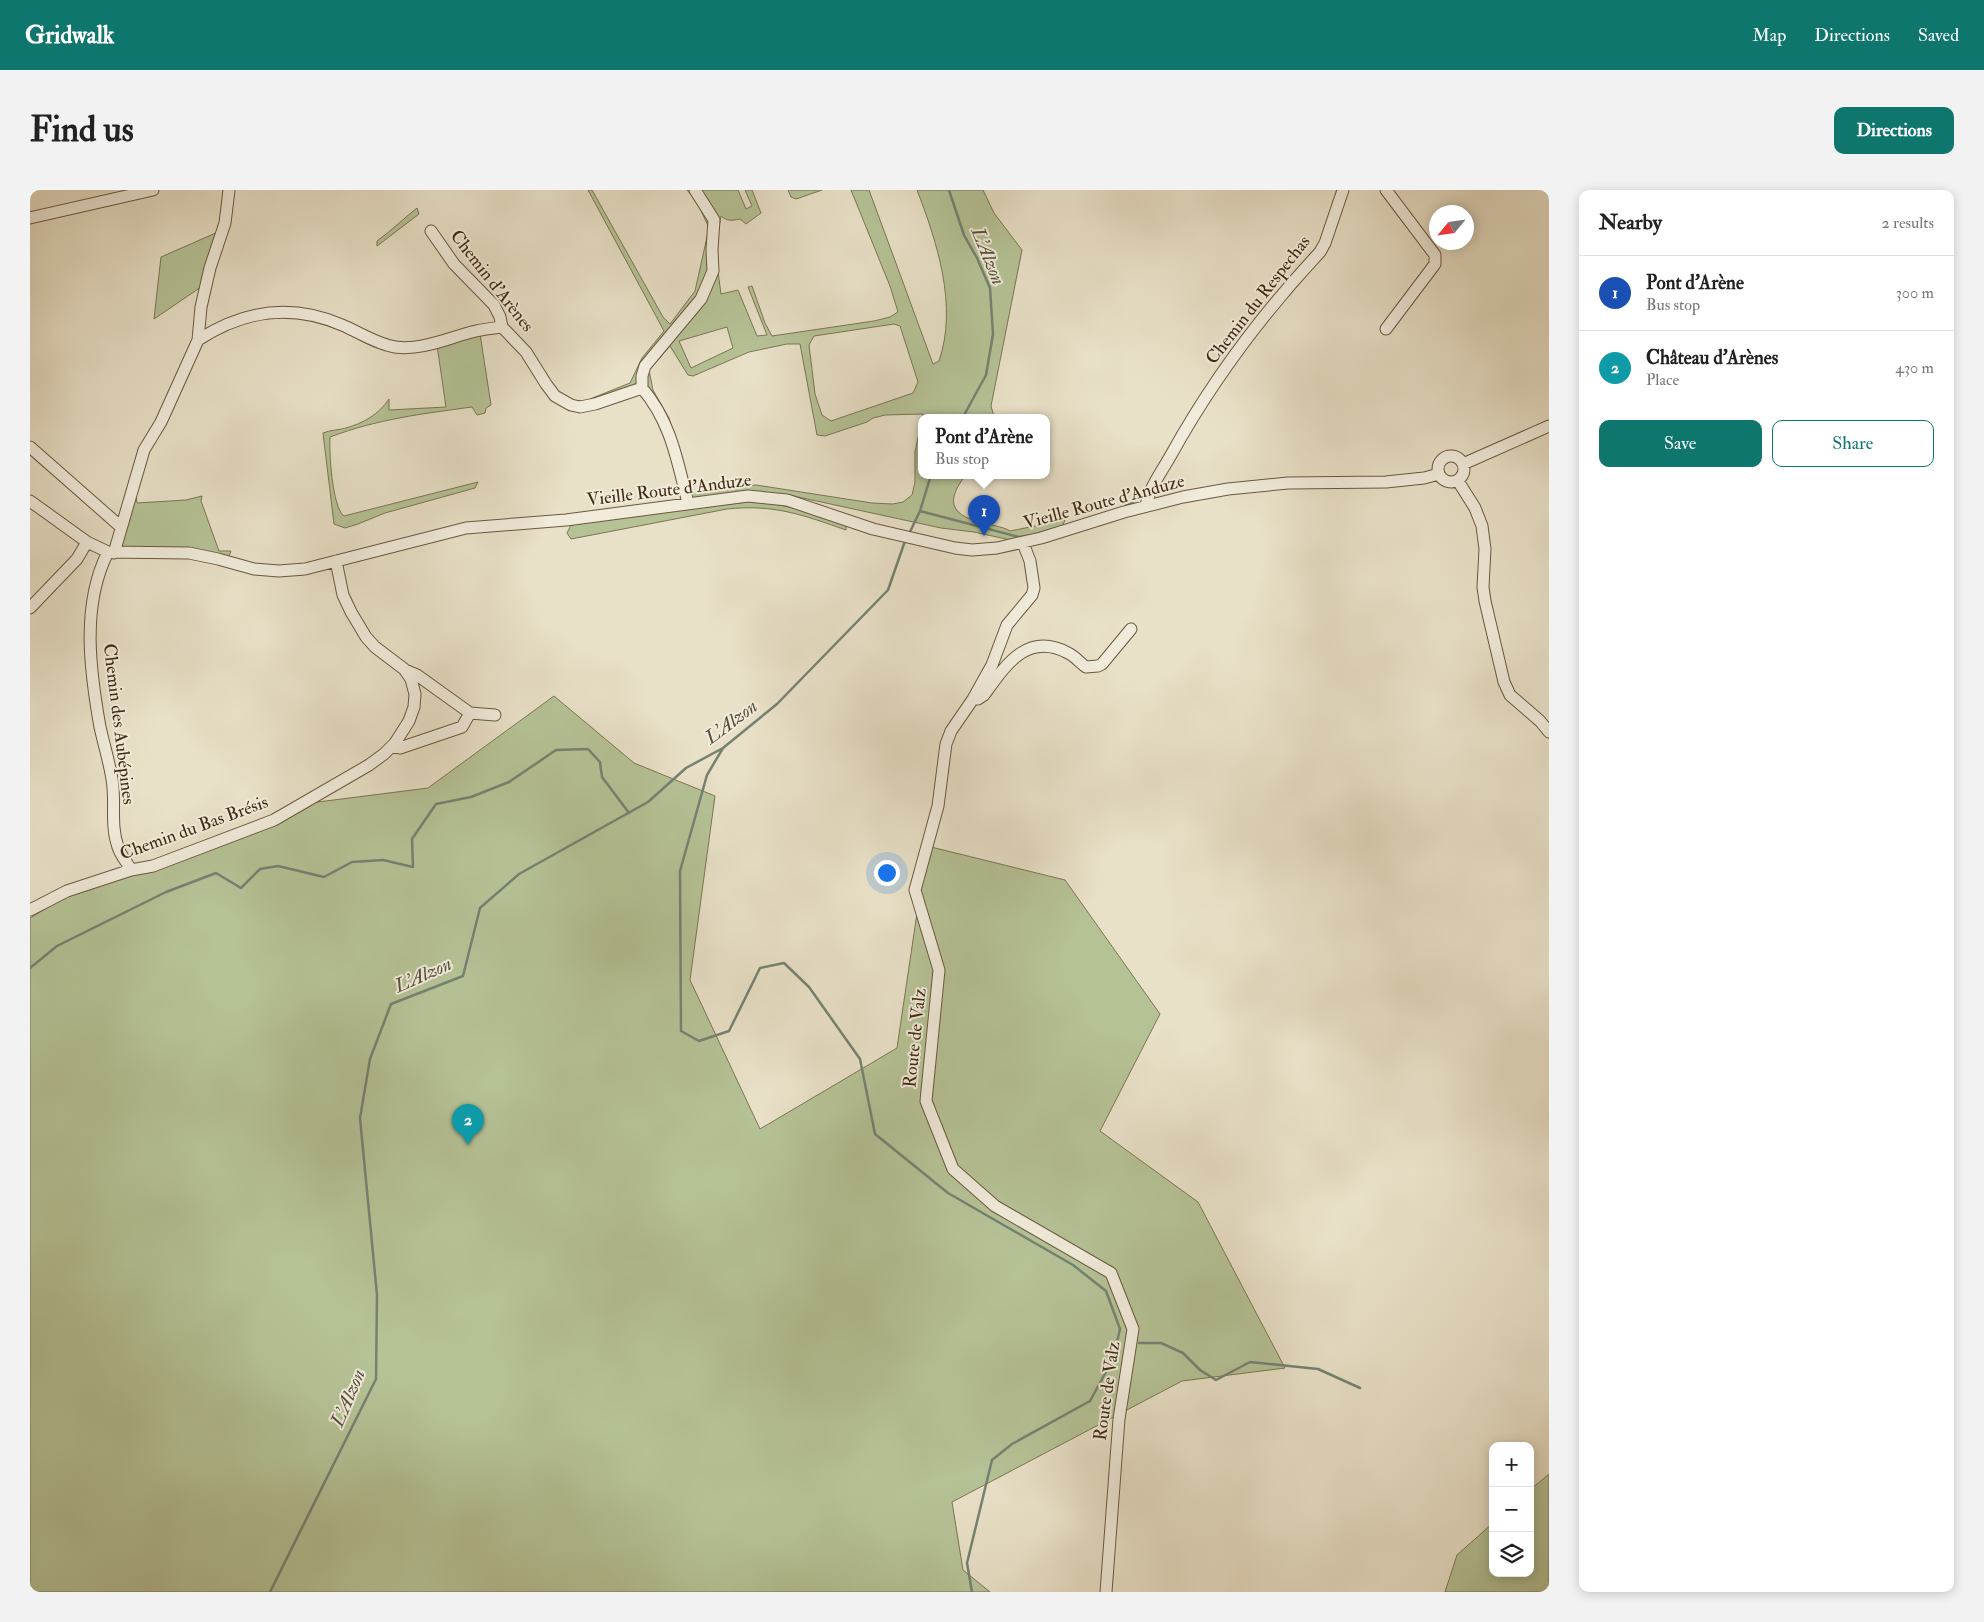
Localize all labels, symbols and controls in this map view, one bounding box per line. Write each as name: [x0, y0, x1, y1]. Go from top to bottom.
text: Gridwalk: [25, 20, 114, 51]
text: Map: [1753, 24, 1786, 47]
text: Directions: [1814, 24, 1890, 47]
text: Saved: [1918, 24, 1959, 47]
button: Directions: [1834, 107, 1954, 154]
text: Find us: [30, 108, 134, 152]
north arrow: [1429, 205, 1474, 250]
text: Nearby: [1599, 209, 1662, 236]
text: 2 results: [1881, 213, 1934, 233]
water label: L'Alzon: [965, 223, 1010, 288]
street label: Chemin d'Arènes: [445, 225, 539, 337]
street label: Chemin du Respechas: [1201, 231, 1315, 369]
text: Pont d'Arène: [1646, 271, 1744, 295]
text: 1: [1612, 283, 1618, 303]
text: 300 m: [1896, 283, 1934, 303]
text: Bus stop: [1646, 295, 1700, 315]
text: Château d'Arènes: [1646, 346, 1778, 370]
text: 2: [1611, 358, 1619, 378]
text: 430 m: [1895, 358, 1934, 378]
text: Place: [1646, 370, 1679, 390]
popup: [918, 414, 1050, 479]
button: Save: [1599, 420, 1762, 467]
button: Share: [1772, 420, 1934, 467]
text: Pont d'Arène: [935, 425, 1033, 449]
text: Bus stop: [935, 449, 989, 469]
street label: Vieille Route d'Anduze: [585, 468, 753, 512]
street label: Vieille Route d'Anduze: [1021, 469, 1188, 535]
pin: 1: [968, 495, 1000, 536]
street label: Chemin des Aubépines: [98, 642, 140, 806]
water label: L'Alzon: [699, 694, 762, 750]
street label: Chemin du Bas Brésis: [117, 790, 271, 866]
your location: [874, 860, 900, 886]
water label: L'Alzon: [390, 952, 455, 999]
street label: Route de Valz: [898, 987, 932, 1089]
pin: 2: [452, 1104, 484, 1145]
street label: Route de Valz: [1089, 1340, 1125, 1442]
water label: L'Alzon: [325, 1366, 371, 1431]
map controls: [1489, 1442, 1534, 1577]
button: +: [1489, 1442, 1534, 1487]
button: −: [1489, 1487, 1534, 1532]
button: layers: [1489, 1532, 1534, 1577]

